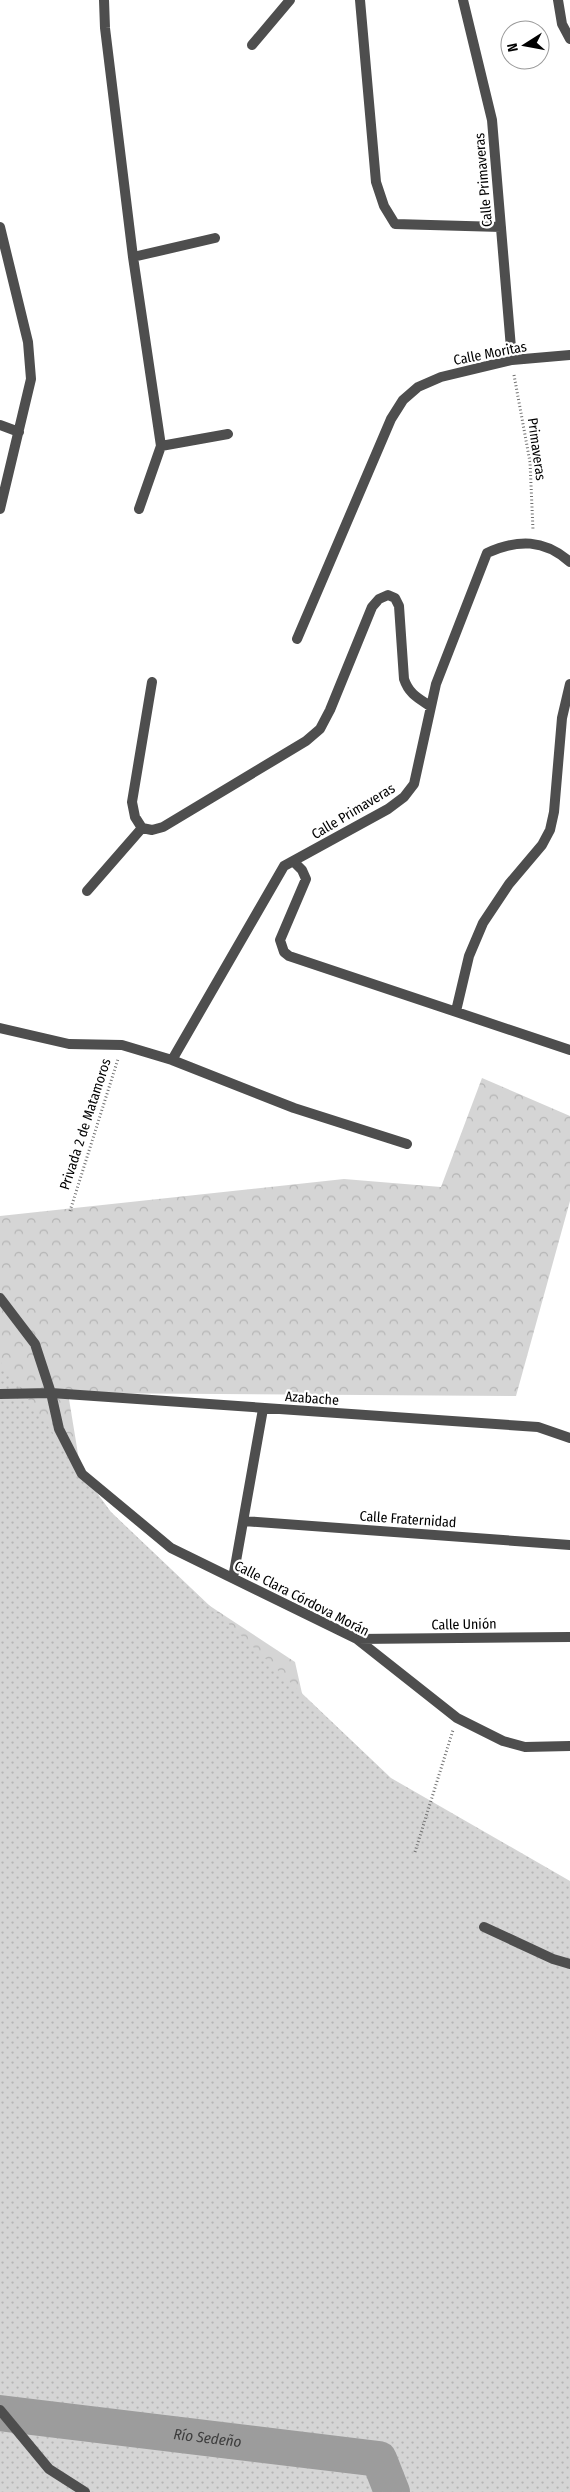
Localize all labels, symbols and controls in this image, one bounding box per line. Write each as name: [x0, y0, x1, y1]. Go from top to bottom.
north arrow: [500, 20, 550, 70]
text: N: [504, 42, 522, 53]
street label: Calle Primaveras: [471, 132, 496, 228]
street label: Calle Moritas: [452, 338, 528, 369]
street label: Primaveras: [524, 417, 549, 482]
street label: Calle Primaveras: [308, 780, 398, 843]
street label: Privada 2 de Matamoros: [56, 1056, 115, 1192]
street label: Azabache: [284, 1388, 340, 1409]
street label: Calle Fraternidad: [359, 1508, 457, 1531]
street label: Calle Clara Córdova Morán: [232, 1557, 372, 1640]
street label: Calle Unión: [431, 1615, 497, 1634]
water label: Río Sedeño: [172, 2425, 243, 2451]

